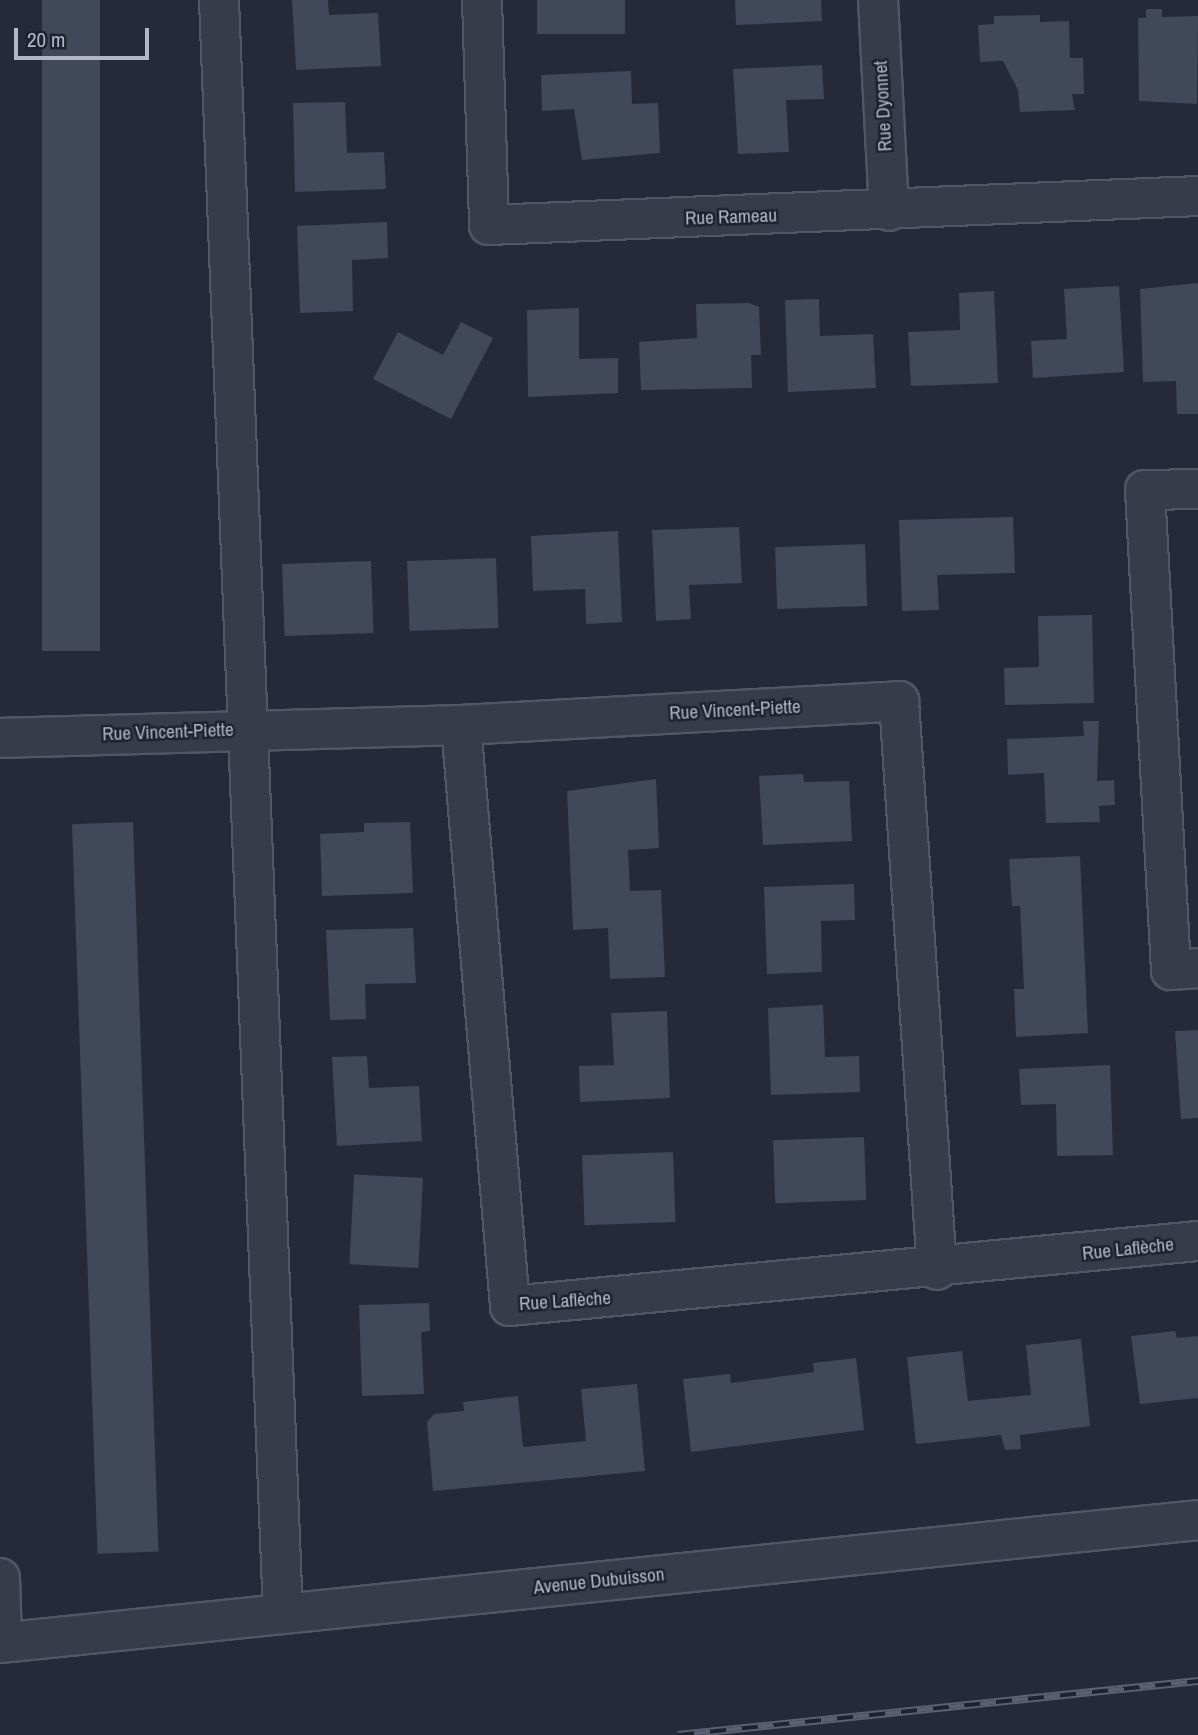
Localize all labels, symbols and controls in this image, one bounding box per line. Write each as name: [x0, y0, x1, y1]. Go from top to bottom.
scale bar: [18, 14, 152, 58]
text: 20 m: [27, 25, 65, 54]
street label: Rue Dyonnet: [869, 60, 897, 152]
street label: Rue Rameau: [685, 204, 777, 230]
street label: Rue Vincent-Piette: [669, 695, 801, 725]
street label: Rue Vincent-Piette: [102, 718, 234, 746]
street label: Rue Laflèche: [1081, 1233, 1175, 1265]
street label: Rue Laflèche: [518, 1286, 612, 1316]
street label: Avenue Dubuisson: [532, 1563, 666, 1599]

